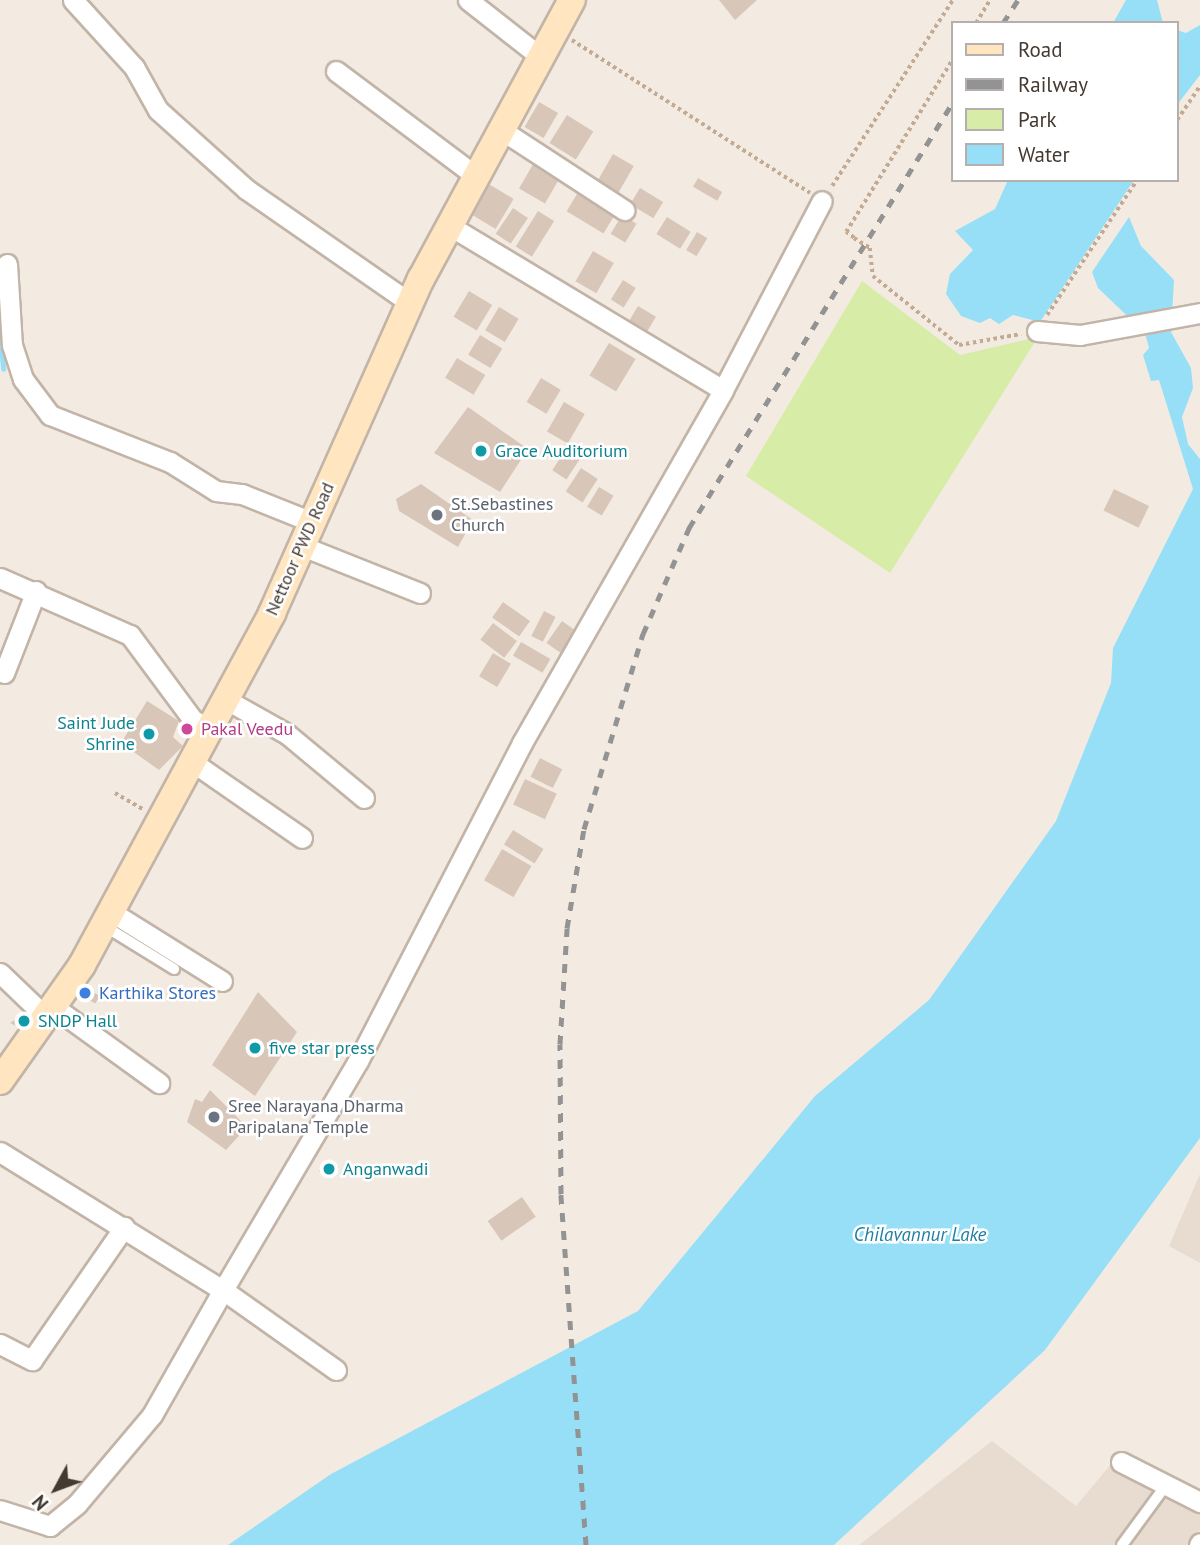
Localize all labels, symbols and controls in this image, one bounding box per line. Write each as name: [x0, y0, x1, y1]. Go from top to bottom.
legend: [951, 21, 1179, 182]
text: Road: [1018, 36, 1062, 63]
text: Railway: [1018, 71, 1088, 98]
text: Park: [1018, 106, 1057, 133]
text: Water: [1018, 141, 1070, 168]
place label: Grace Auditorium: [495, 440, 628, 462]
marker: Grace Auditorium: [473, 443, 489, 459]
street label: Nettoor PWD Road: [261, 479, 339, 619]
place label: St.Sebastines Church: [451, 494, 553, 536]
marker: St.Sebastines Church: [429, 507, 445, 523]
place label: Saint Jude Shrine: [57, 713, 135, 756]
place label: Pakal Veedu: [201, 718, 294, 740]
marker: Pakal Veedu: [179, 721, 195, 737]
marker: Saint Jude Shrine: [141, 726, 157, 742]
place label: Karthika Stores: [99, 982, 216, 1004]
marker: Karthika Stores: [77, 985, 93, 1001]
place label: SNDP Hall: [38, 1010, 118, 1032]
marker: SNDP Hall: [16, 1013, 32, 1029]
place label: five star press: [269, 1037, 375, 1059]
marker: five star press: [247, 1040, 263, 1056]
place label: Sree Narayana Dharma Paripalana Temple: [228, 1096, 404, 1138]
marker: Sree Narayana Dharma Paripalana Temple: [206, 1109, 222, 1125]
place label: Anganwadi: [343, 1158, 428, 1180]
marker: Anganwadi: [321, 1161, 337, 1177]
water label: Chilavannur Lake: [854, 1224, 986, 1246]
north arrow: [21, 1454, 91, 1524]
text: N: [27, 1490, 53, 1515]

